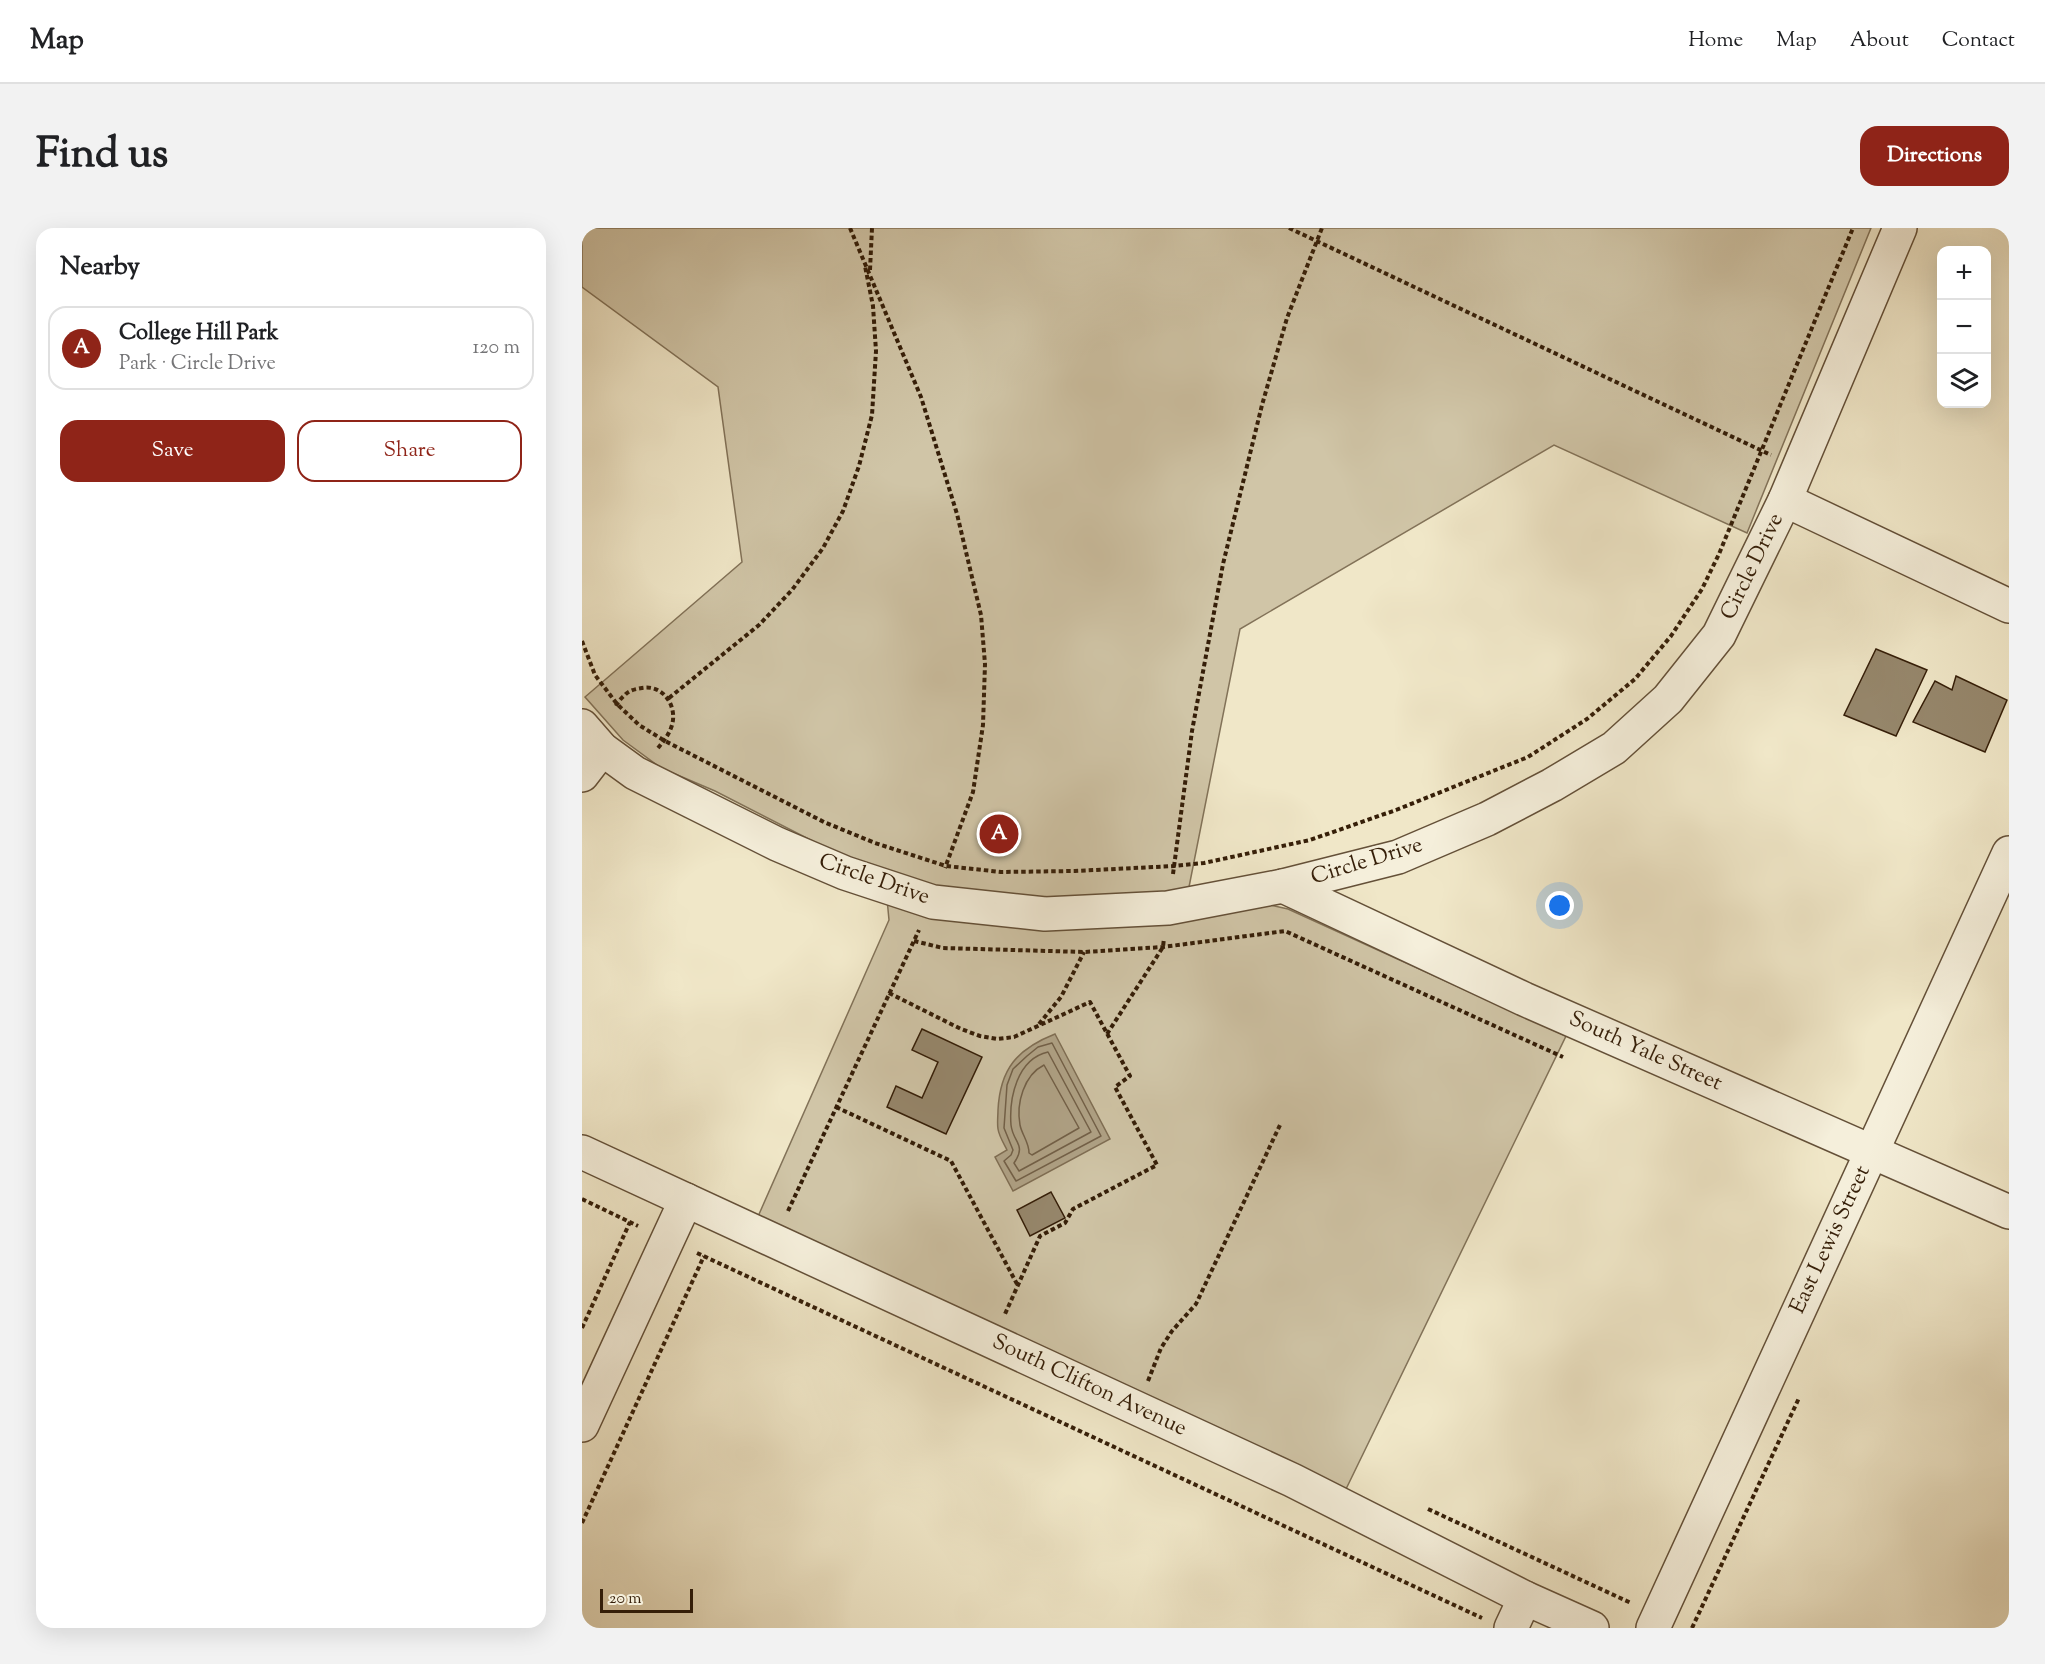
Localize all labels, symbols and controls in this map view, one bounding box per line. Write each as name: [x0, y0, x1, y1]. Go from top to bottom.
text: Map: [30, 21, 84, 61]
text: Home: [1688, 26, 1743, 56]
text: Map: [1776, 26, 1817, 56]
text: About: [1850, 26, 1909, 56]
text: Contact: [1942, 26, 2015, 56]
text: Find us: [36, 126, 168, 186]
button: Directions: [1860, 126, 2009, 186]
map controls: [1937, 246, 1991, 408]
button: +: [1937, 246, 1991, 300]
text: Nearby: [60, 249, 140, 286]
button: −: [1937, 300, 1991, 354]
text: College Hill Park: [119, 318, 279, 350]
text: A: [73, 334, 90, 363]
text: 120 m: [472, 334, 520, 363]
text: Park · Circle Drive: [119, 350, 276, 379]
button: layers: [1937, 354, 1991, 408]
button: Save: [60, 420, 285, 482]
button: Share: [297, 420, 522, 482]
street label: Circle Drive: [1713, 508, 1793, 626]
pin: A: [980, 812, 1018, 856]
street label: Circle Drive: [1307, 830, 1427, 894]
street label: Circle Drive: [814, 846, 934, 914]
your location: [1545, 891, 1574, 920]
street label: South Yale Street: [1563, 1004, 1727, 1100]
street label: East Lewis Street: [1783, 1160, 1880, 1319]
street label: South Clifton Avenue: [986, 1327, 1192, 1445]
scale bar: [600, 1586, 693, 1614]
text: 20 m: [609, 1588, 642, 1611]

